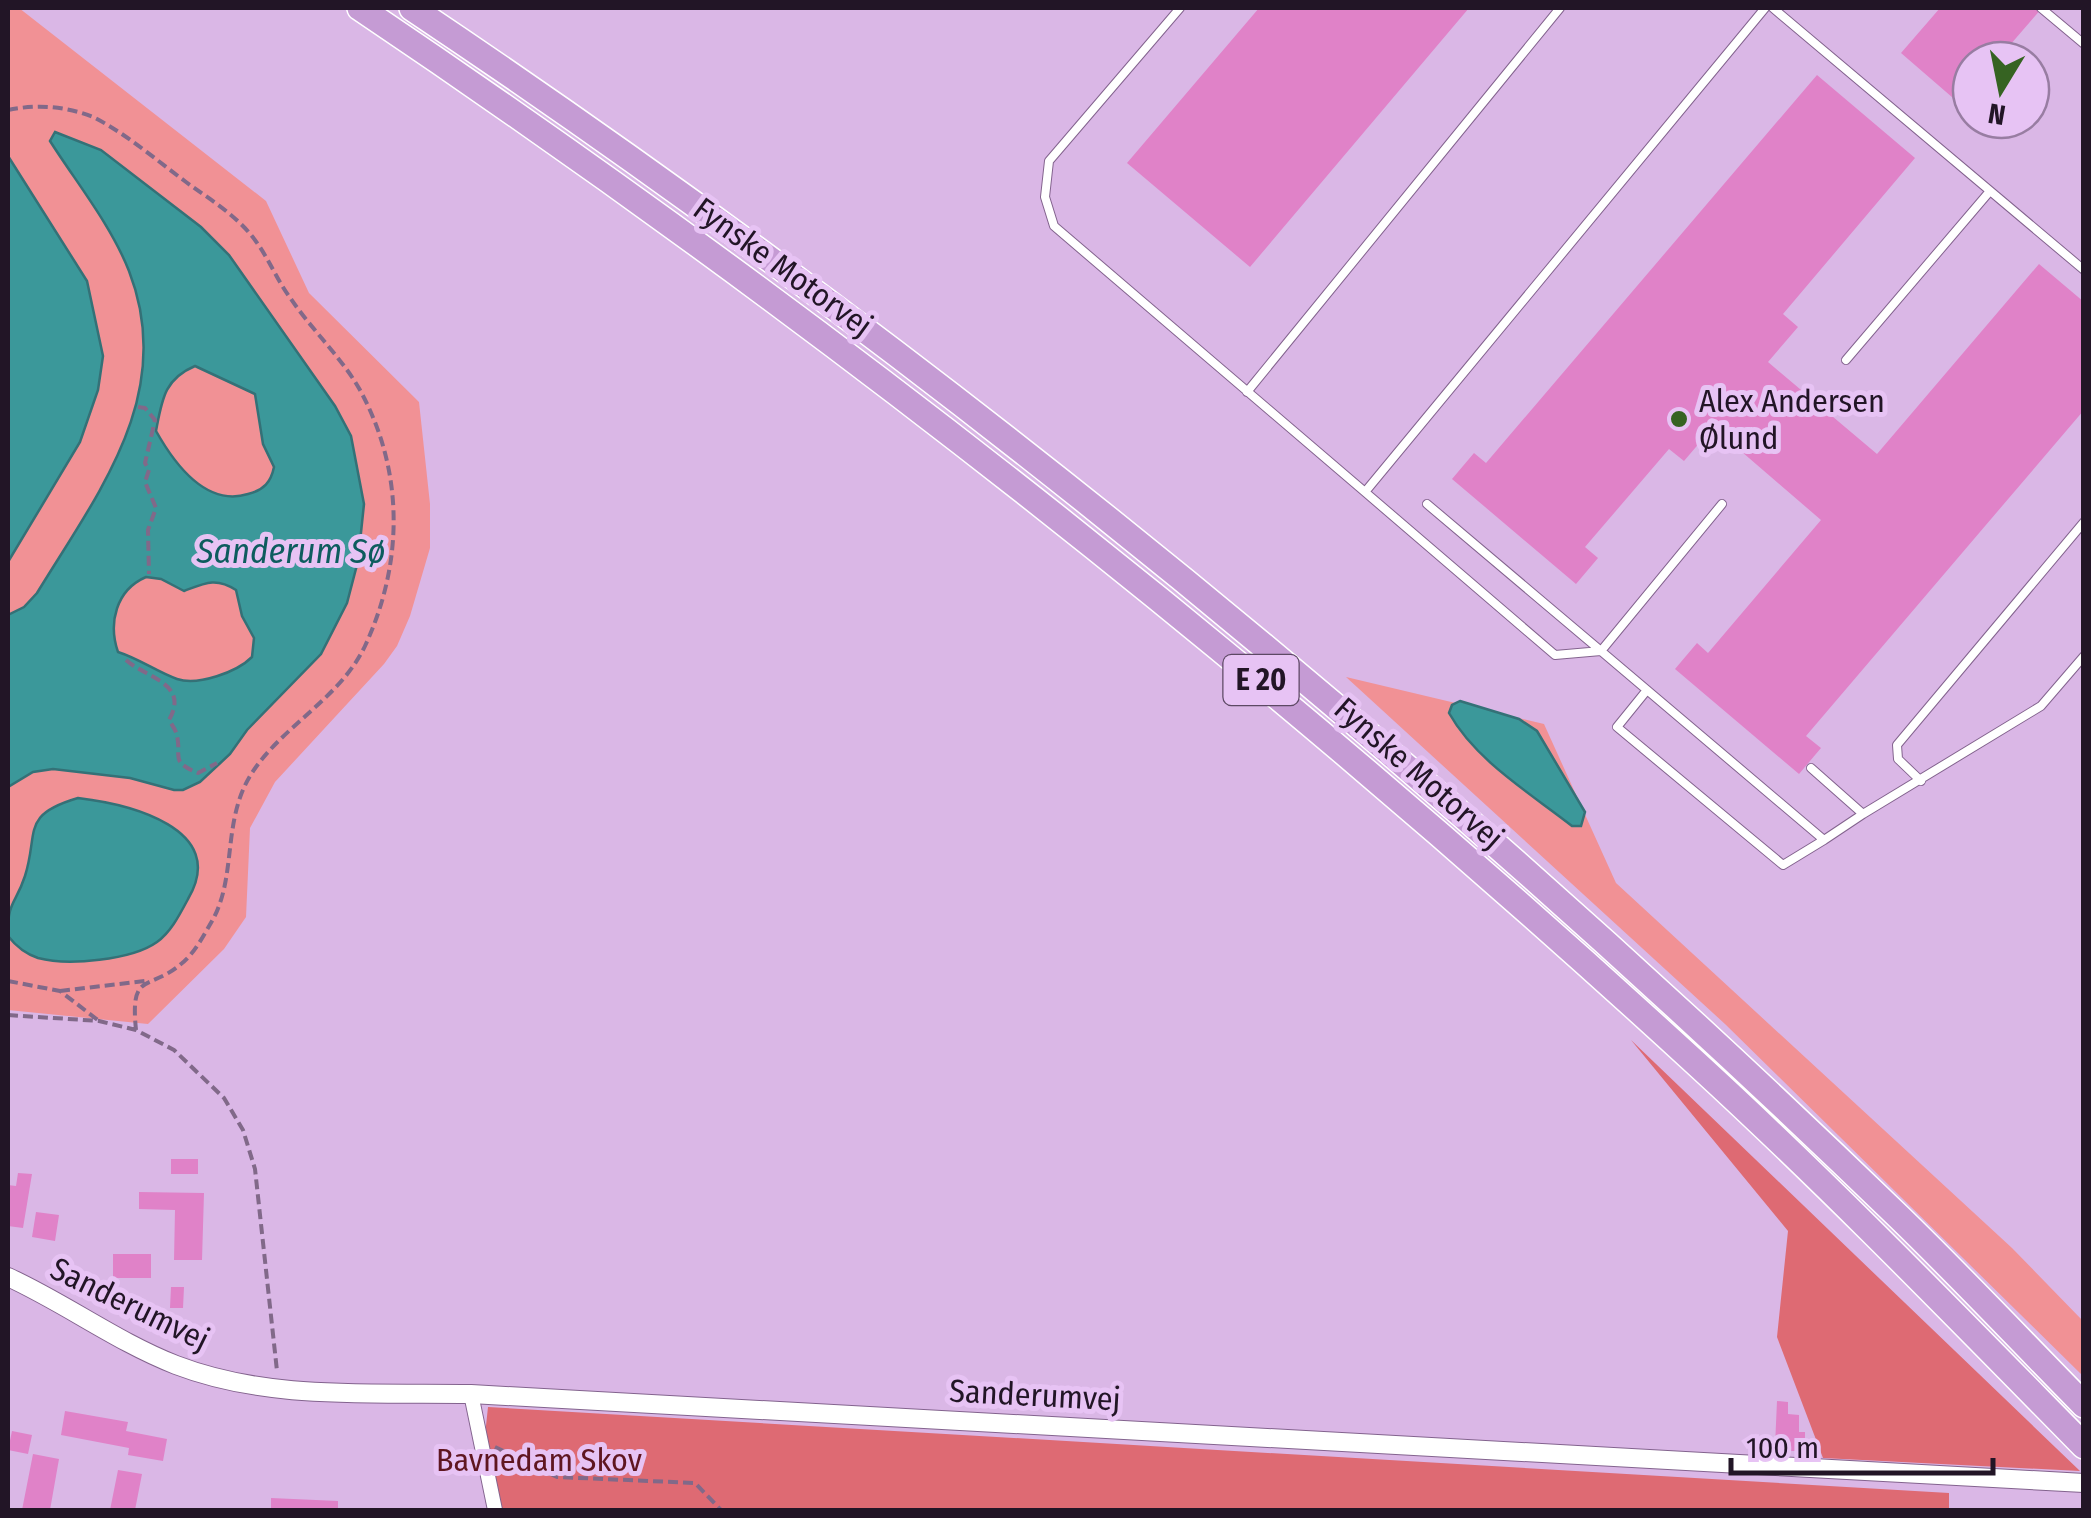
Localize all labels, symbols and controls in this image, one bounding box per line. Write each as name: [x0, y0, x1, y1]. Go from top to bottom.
north arrow: [1951, 40, 2051, 140]
text: N: [1986, 96, 2008, 132]
street label: Fynske Motorvej: [686, 190, 880, 344]
place label: Alex Andersen Ølund: [1699, 382, 1885, 457]
marker: Alex Andersen Ølund: [1668, 408, 1690, 430]
water label: Sanderum Sø: [195, 530, 386, 572]
road number: E 20: [1224, 655, 1298, 705]
street label: Fynske Motorvej: [1327, 689, 1511, 857]
street label: Sanderumvej: [45, 1249, 215, 1359]
street label: Sanderumvej: [948, 1372, 1122, 1418]
scale bar: [1731, 1413, 1994, 1475]
text: 100 m: [1746, 1430, 1819, 1466]
park label: Bavnedam Skov: [436, 1441, 642, 1479]

